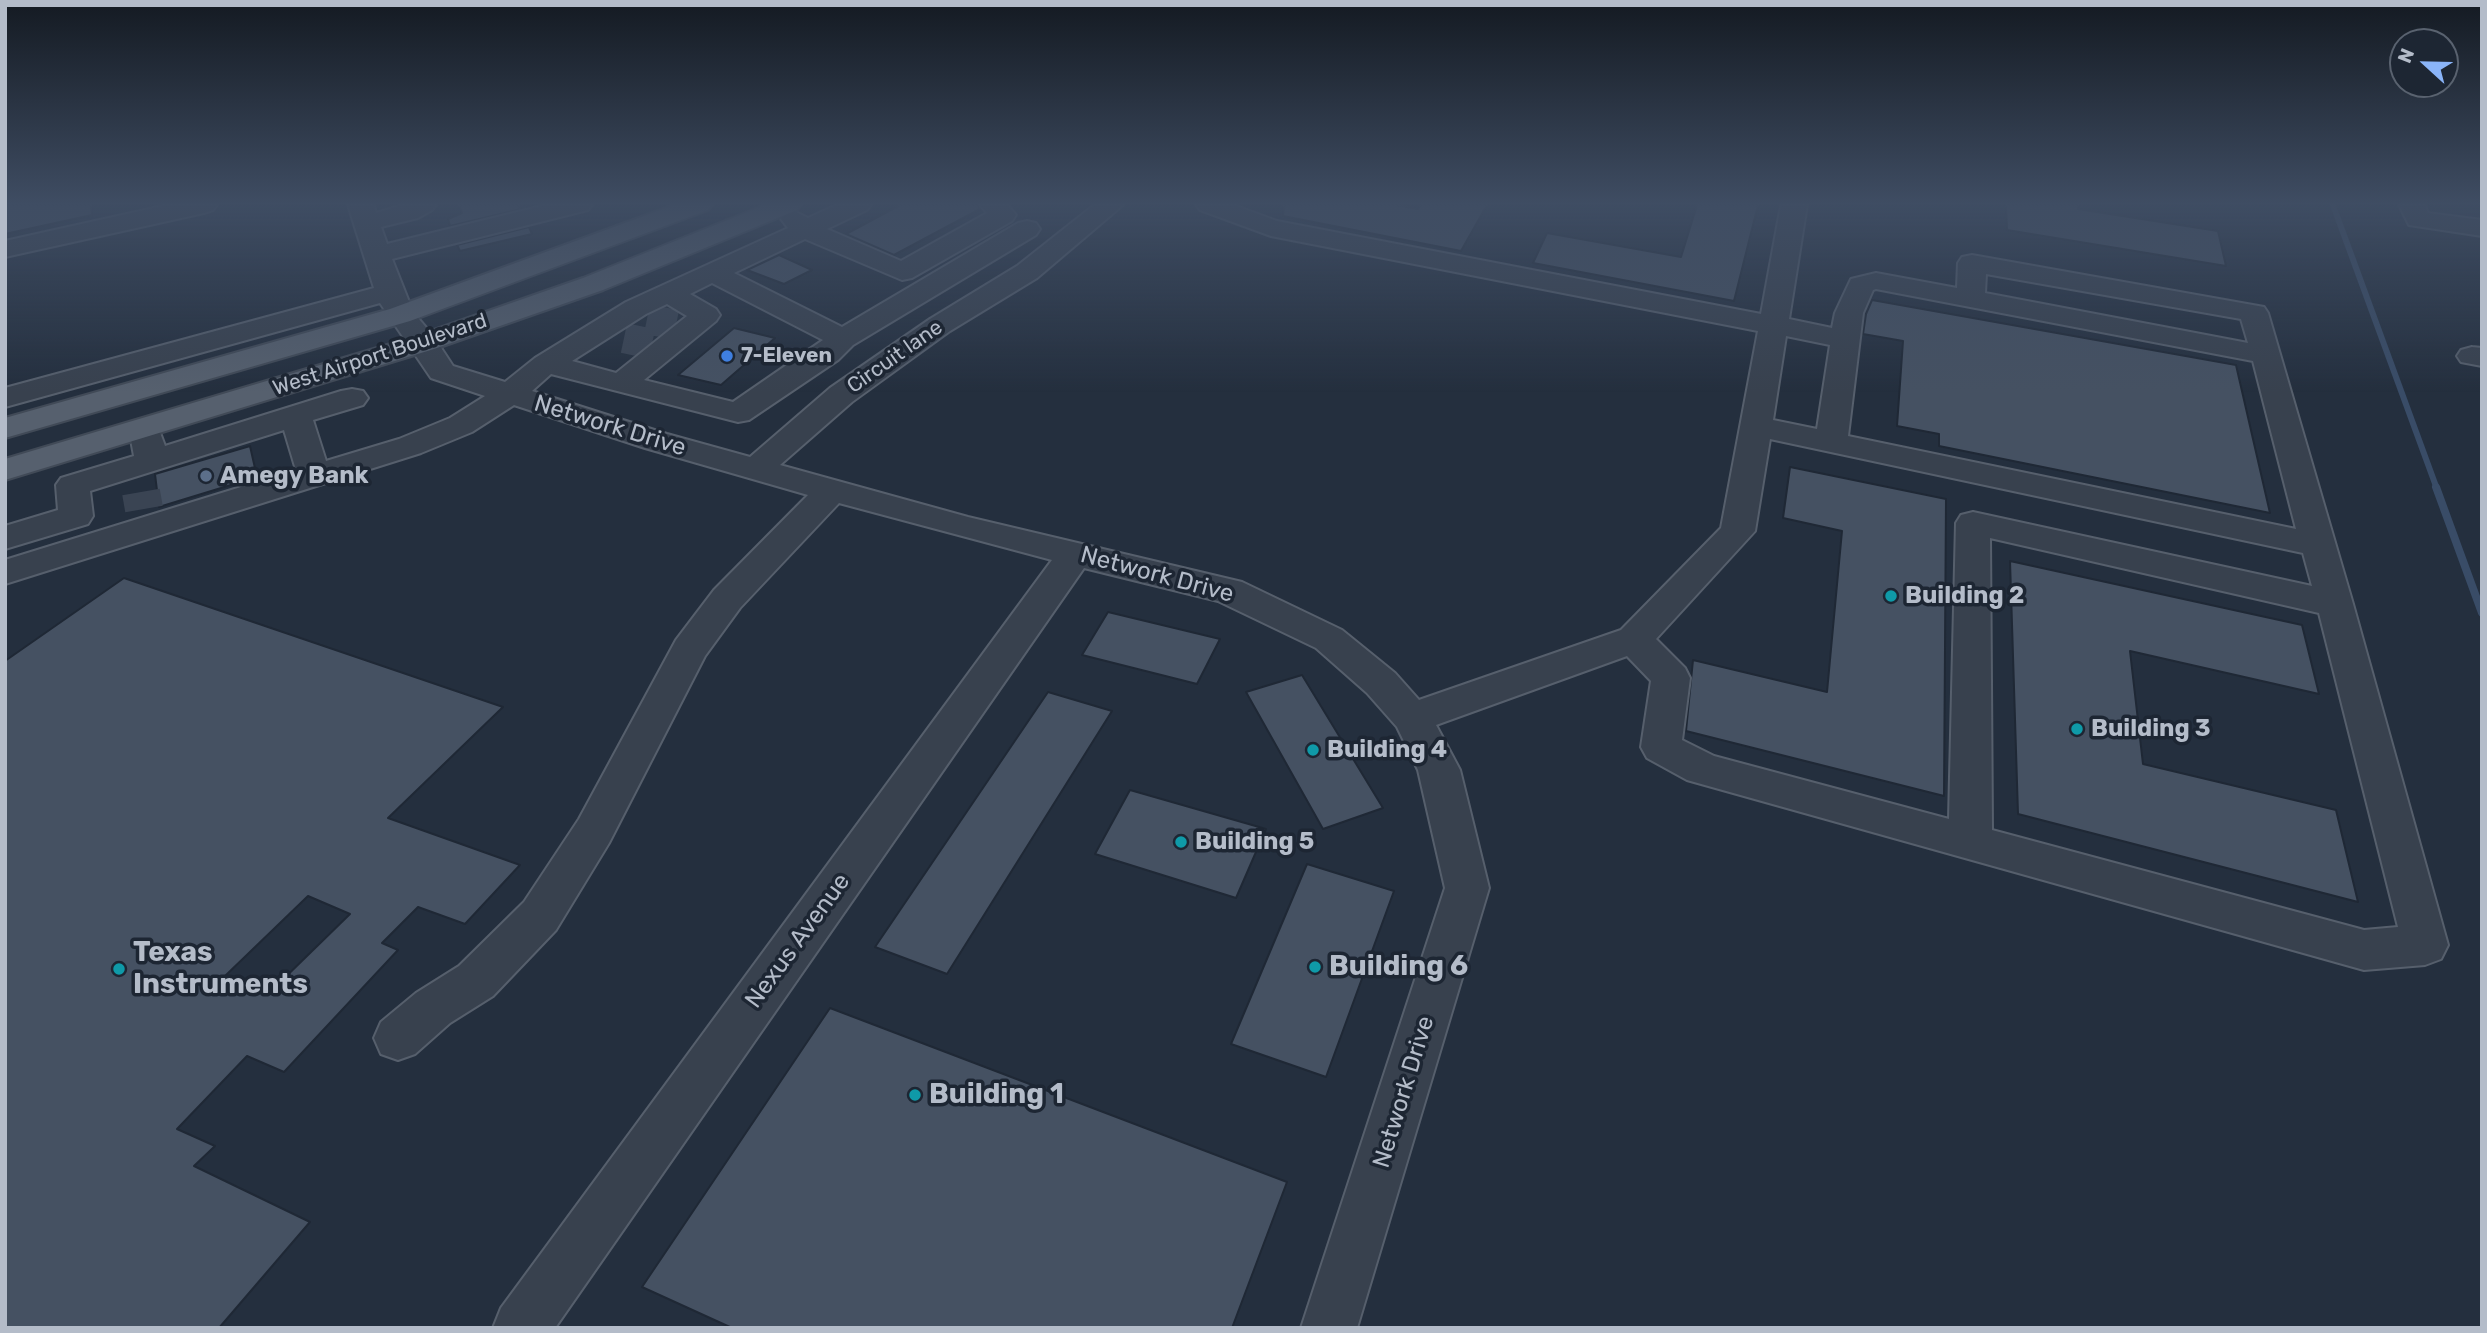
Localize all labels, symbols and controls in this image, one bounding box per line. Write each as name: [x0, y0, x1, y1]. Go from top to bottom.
north arrow: [2389, 28, 2459, 98]
text: N: [2393, 45, 2419, 66]
street label: West Airport Boulevard: [270, 308, 490, 402]
street label: Circuit lane: [842, 315, 948, 399]
place label: 7-Eleven: [741, 343, 832, 369]
marker: 7-Eleven: [719, 348, 735, 364]
street label: Network Drive: [531, 389, 689, 463]
place label: Amegy Bank: [220, 462, 369, 490]
marker: Amegy Bank: [198, 468, 214, 484]
street label: Network Drive: [1077, 541, 1237, 609]
place label: Building 2: [1905, 582, 2024, 610]
marker: Building 2: [1883, 588, 1899, 604]
place label: Building 3: [2091, 715, 2211, 743]
marker: Building 3: [2069, 721, 2085, 737]
place label: Building 4: [1327, 736, 1447, 764]
marker: Building 4: [1305, 742, 1321, 758]
place label: Building 5: [1195, 828, 1314, 856]
marker: Building 5: [1173, 834, 1189, 850]
street label: Nexus Avenue: [740, 868, 856, 1014]
place label: Texas Instruments: [133, 936, 308, 1002]
place label: Building 6: [1329, 950, 1468, 984]
marker: Building 6: [1307, 959, 1323, 975]
marker: Texas Instruments: [111, 961, 127, 977]
street label: Network Drive: [1367, 1013, 1441, 1171]
place label: Building 1: [929, 1078, 1064, 1112]
marker: Building 1: [907, 1087, 923, 1103]

